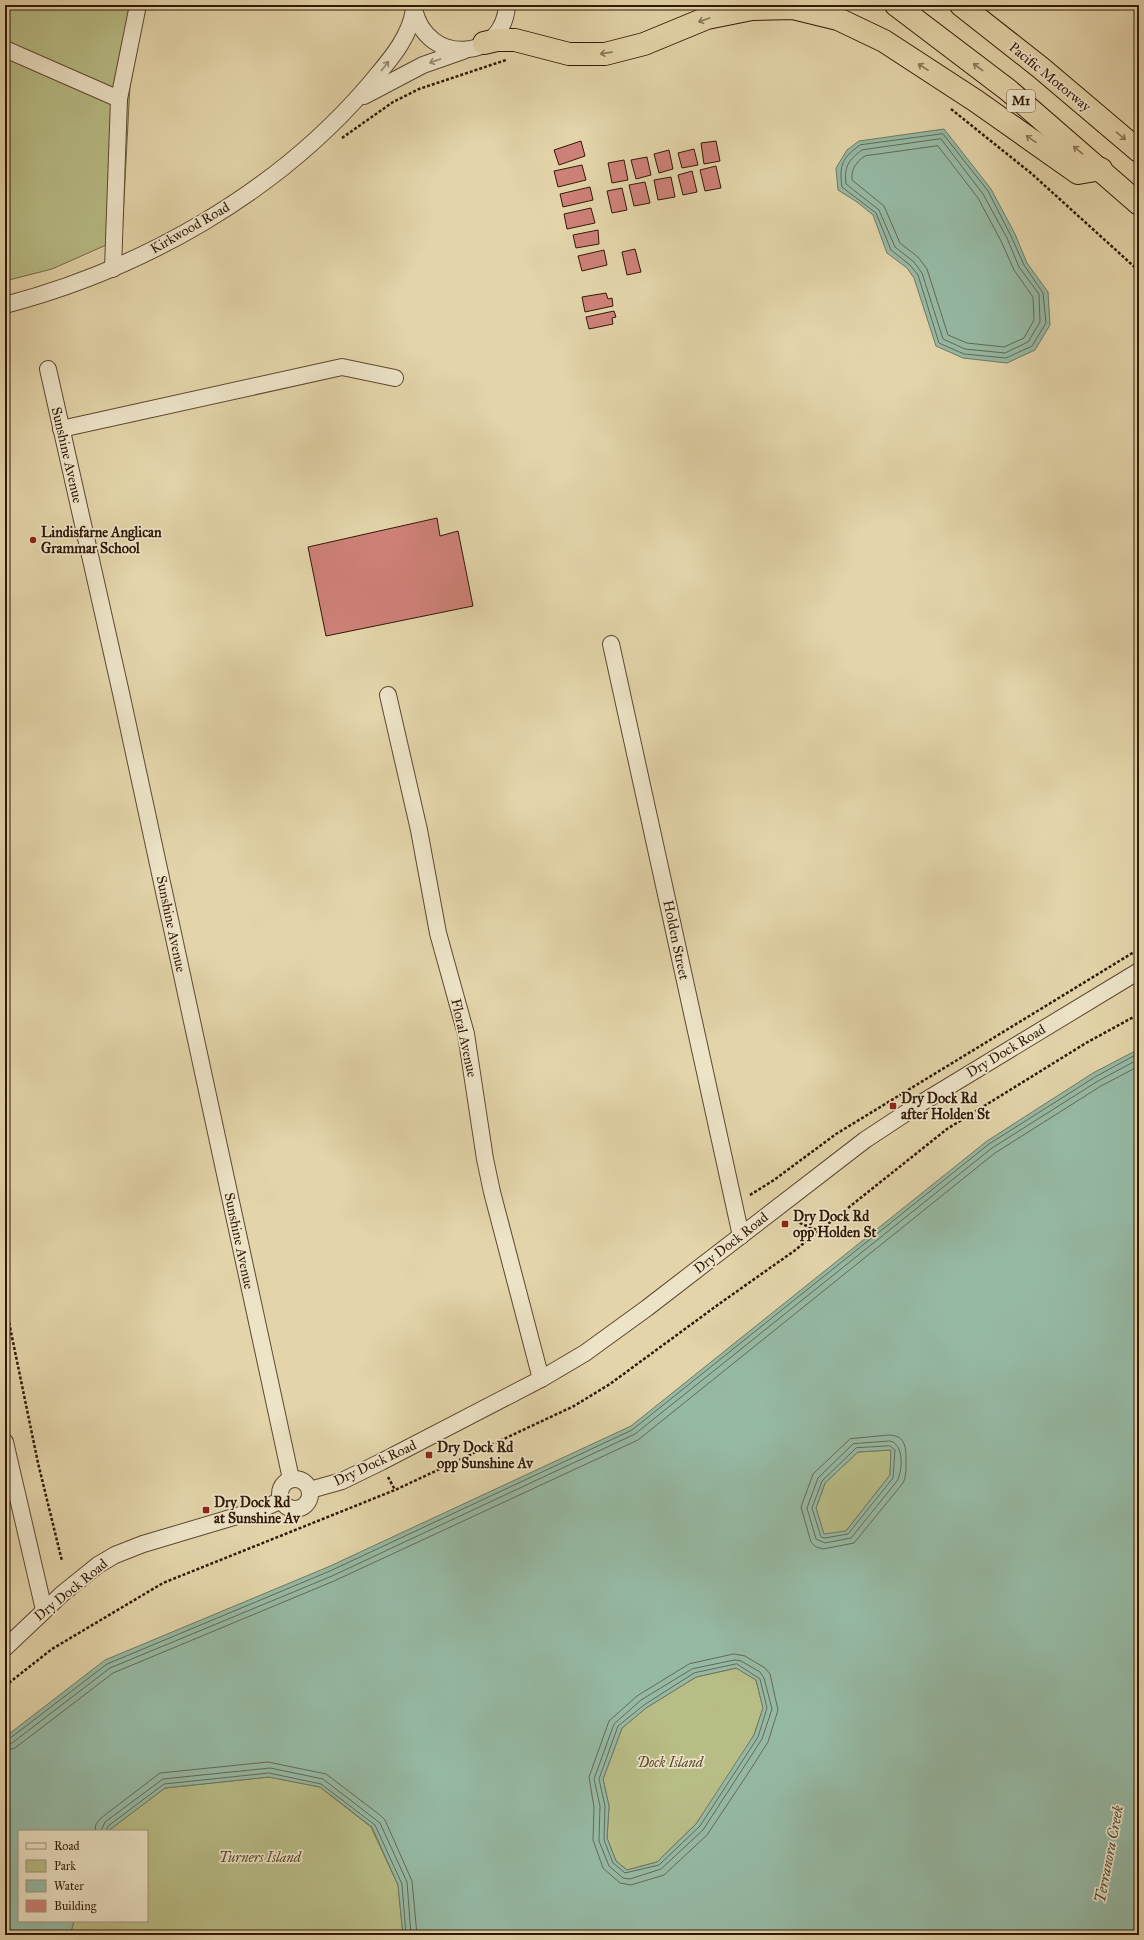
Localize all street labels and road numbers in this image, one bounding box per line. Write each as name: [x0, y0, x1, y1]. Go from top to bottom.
street label: Pacific Motorway: [1006, 39, 1095, 116]
road number: M1: [1007, 90, 1035, 112]
street label: Kirkwood Road: [147, 198, 233, 258]
street label: Sunshine Avenue: [48, 405, 86, 505]
street label: Sunshine Avenue: [152, 874, 190, 974]
street label: Holden Street: [659, 899, 693, 981]
street label: Floral Avenue: [447, 997, 481, 1079]
street label: Dry Dock Road: [963, 1021, 1049, 1081]
street label: Sunshine Avenue: [220, 1191, 258, 1291]
street label: Dry Dock Road: [691, 1209, 771, 1277]
street label: Dry Dock Road: [331, 1436, 419, 1490]
street label: Dry Dock Road: [31, 1555, 111, 1625]

